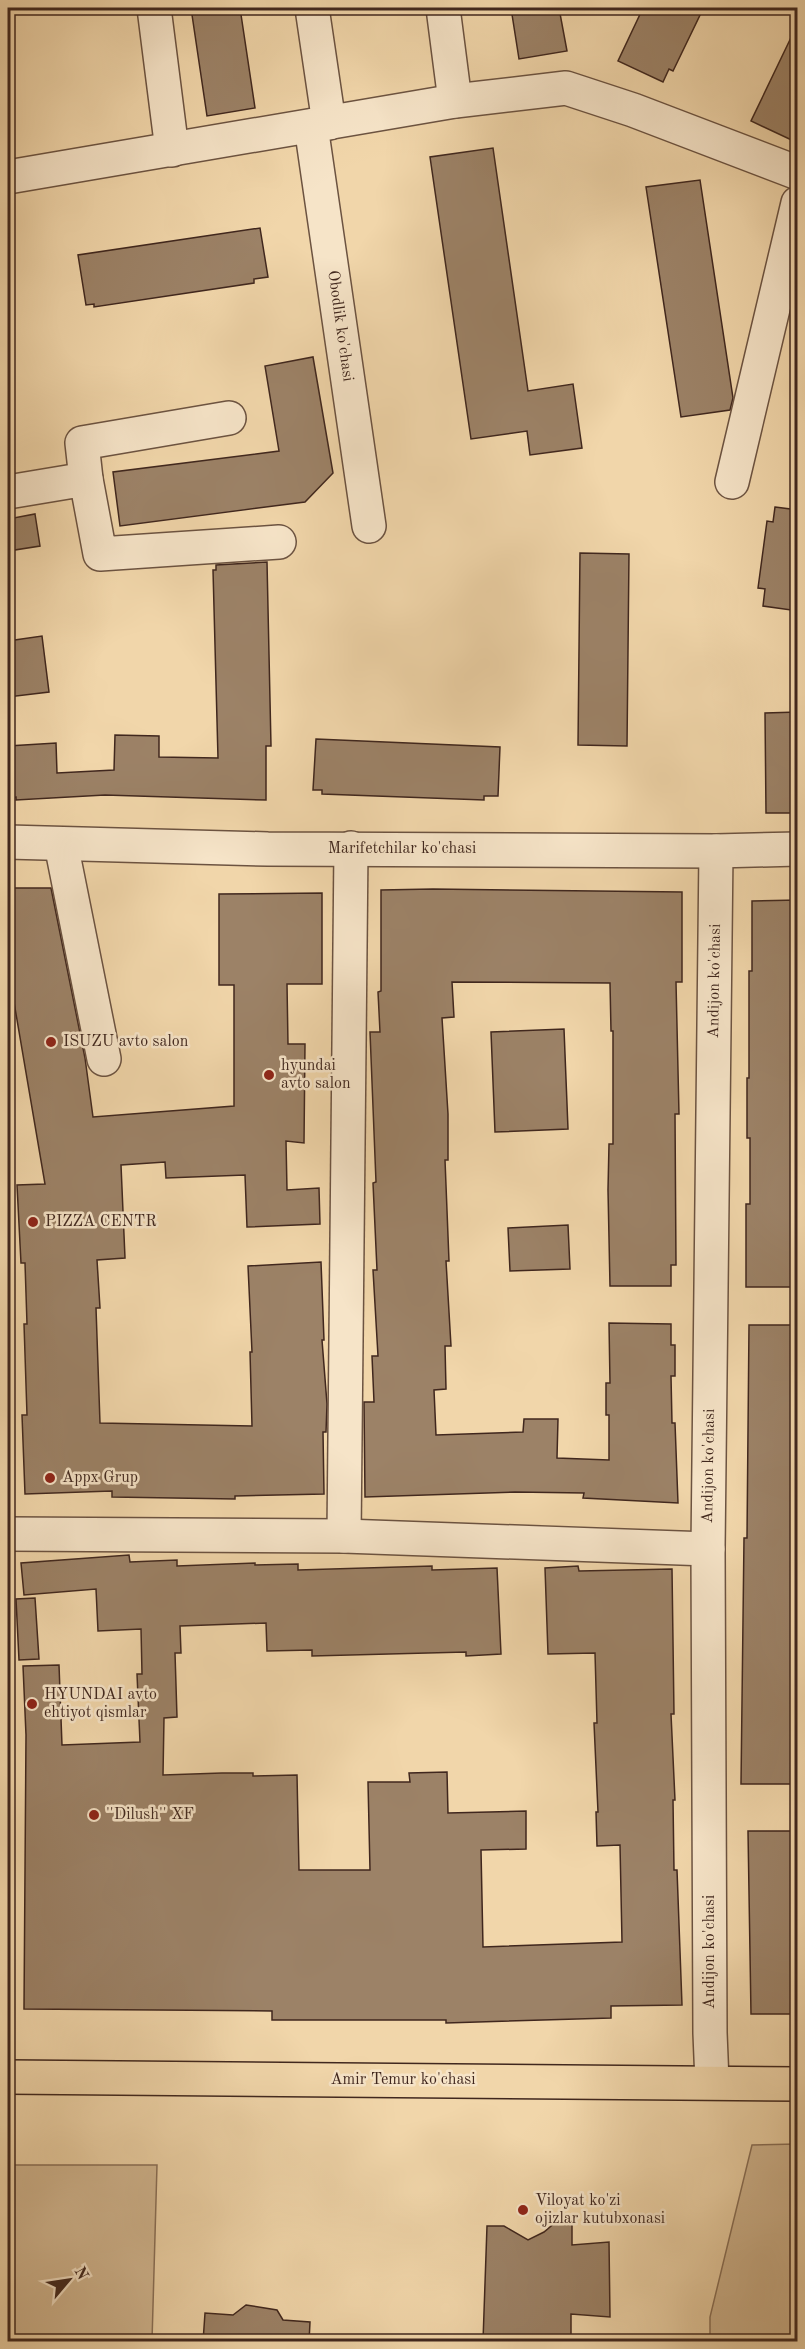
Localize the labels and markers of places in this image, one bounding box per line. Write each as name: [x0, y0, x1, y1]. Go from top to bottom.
place label: ISUZU avto salon: [63, 1034, 189, 1050]
marker: ISUZU avto salon: [44, 1035, 58, 1049]
place label: hyundai avto salon: [281, 1058, 351, 1092]
marker: hyundai avto salon: [262, 1068, 276, 1082]
place label: PIZZA CENTR: [45, 1214, 157, 1230]
marker: PIZZA CENTR: [26, 1215, 40, 1229]
place label: Appx Grup: [62, 1470, 138, 1486]
marker: Appx Grup: [43, 1471, 57, 1485]
place label: HYUNDAI avto ehtiyot qismlar: [44, 1687, 157, 1721]
marker: HYUNDAI avto ehtiyot qismlar: [25, 1697, 39, 1711]
place label: ''Dilush'' XF: [106, 1807, 194, 1823]
marker: ''Dilush'' XF: [87, 1808, 101, 1822]
place label: Viloyat ko'zi ojizlar kutubxonasi: [535, 2193, 665, 2227]
marker: Viloyat ko'zi ojizlar kutubxonasi: [516, 2203, 530, 2217]

